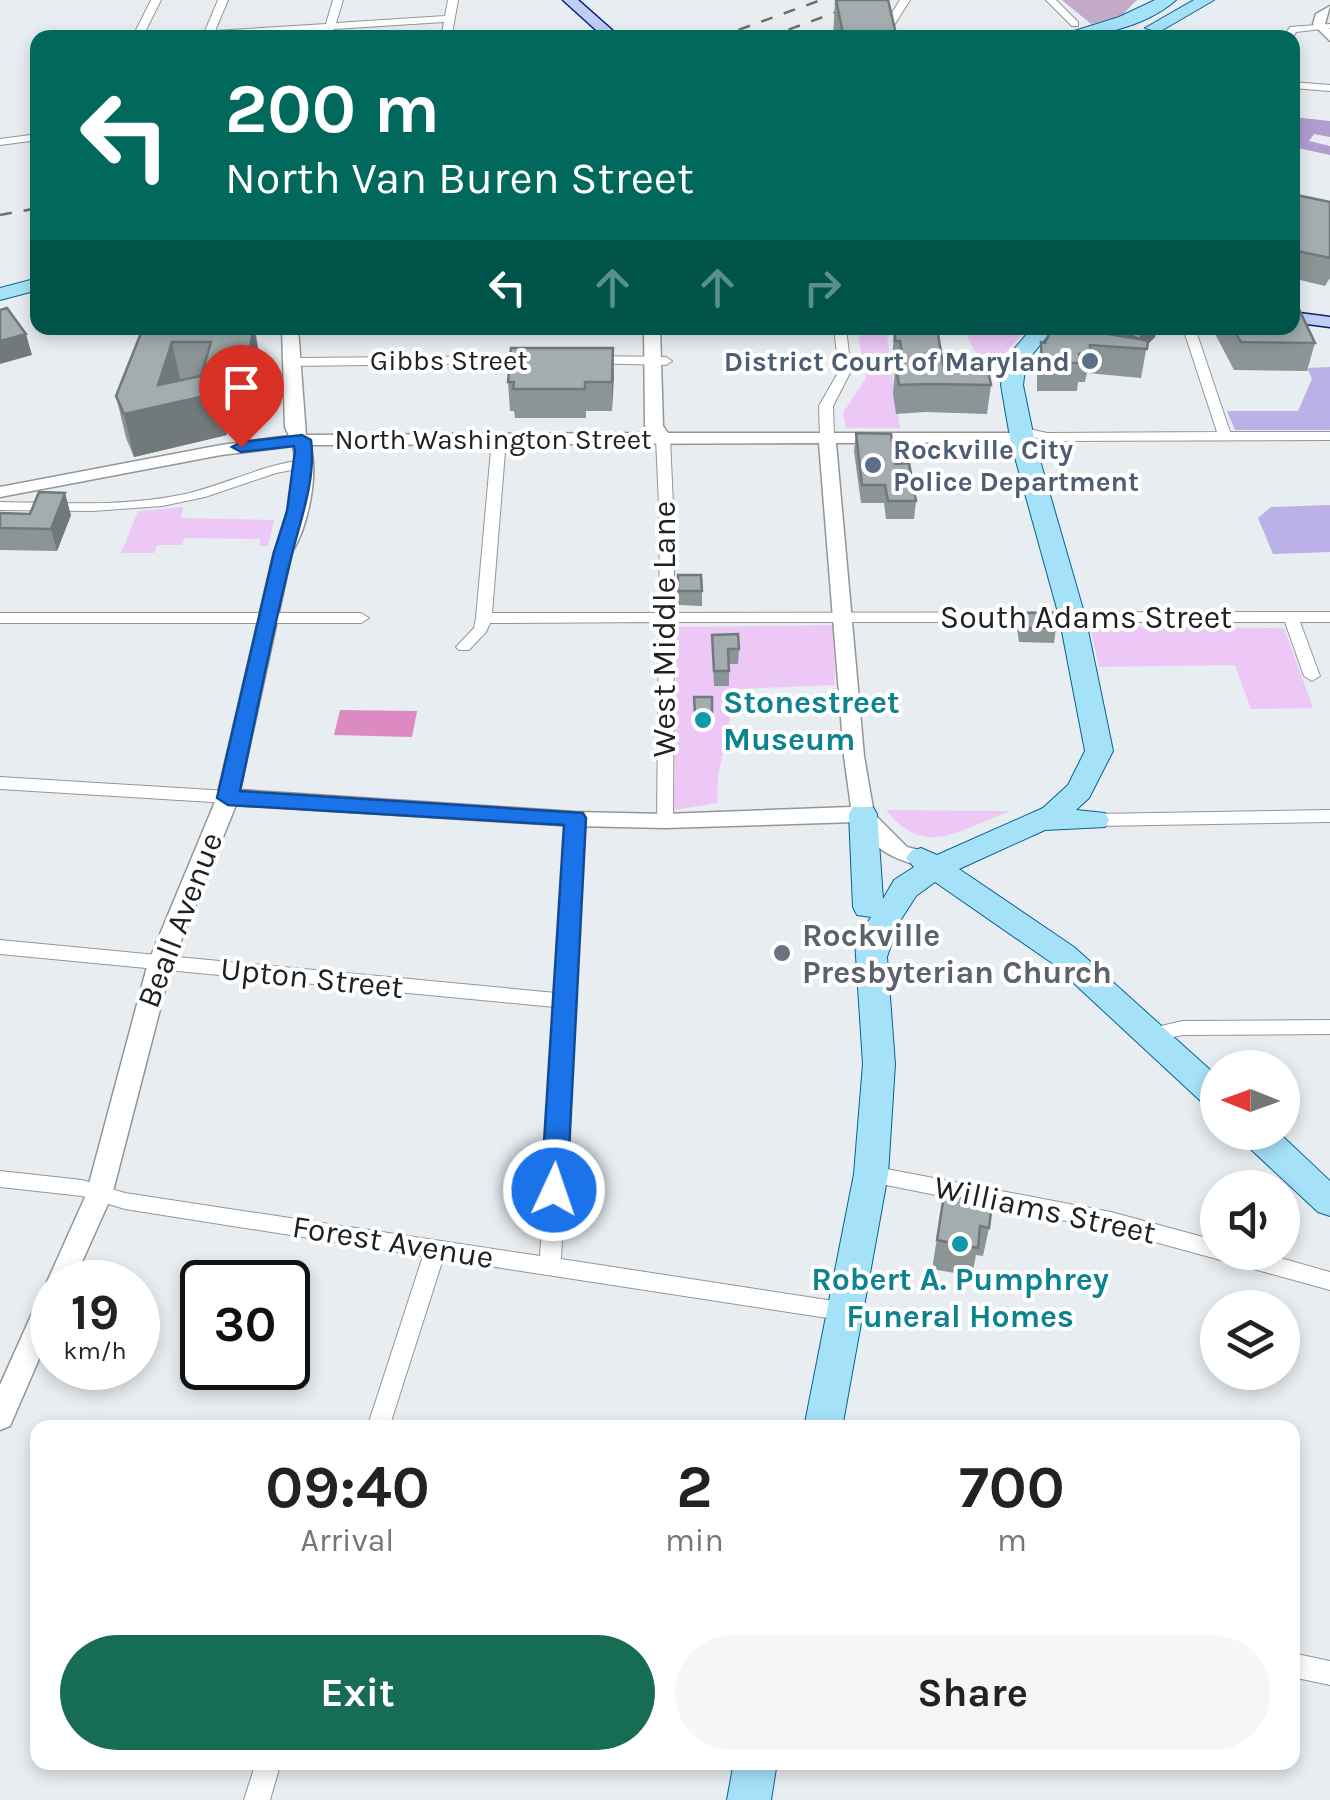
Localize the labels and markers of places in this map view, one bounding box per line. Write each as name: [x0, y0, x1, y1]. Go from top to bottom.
pin: [199, 345, 284, 448]
place label: District Court of Maryland: [724, 345, 1070, 378]
marker: District Court of Maryland: [1079, 350, 1101, 372]
place label: Rockville City Police Department: [893, 433, 1139, 498]
marker: Rockville City Police Department: [862, 454, 884, 476]
place label: Stonestreet Museum: [723, 684, 900, 758]
marker: Stonestreet Museum: [692, 709, 714, 731]
place label: Rockville Presbyterian Church: [802, 917, 1112, 991]
marker: Rockville Presbyterian Church: [771, 942, 793, 964]
marker: Robert A. Pumphrey Funeral Homes: [949, 1233, 971, 1255]
place label: Robert A. Pumphrey Funeral Homes: [811, 1261, 1109, 1335]

